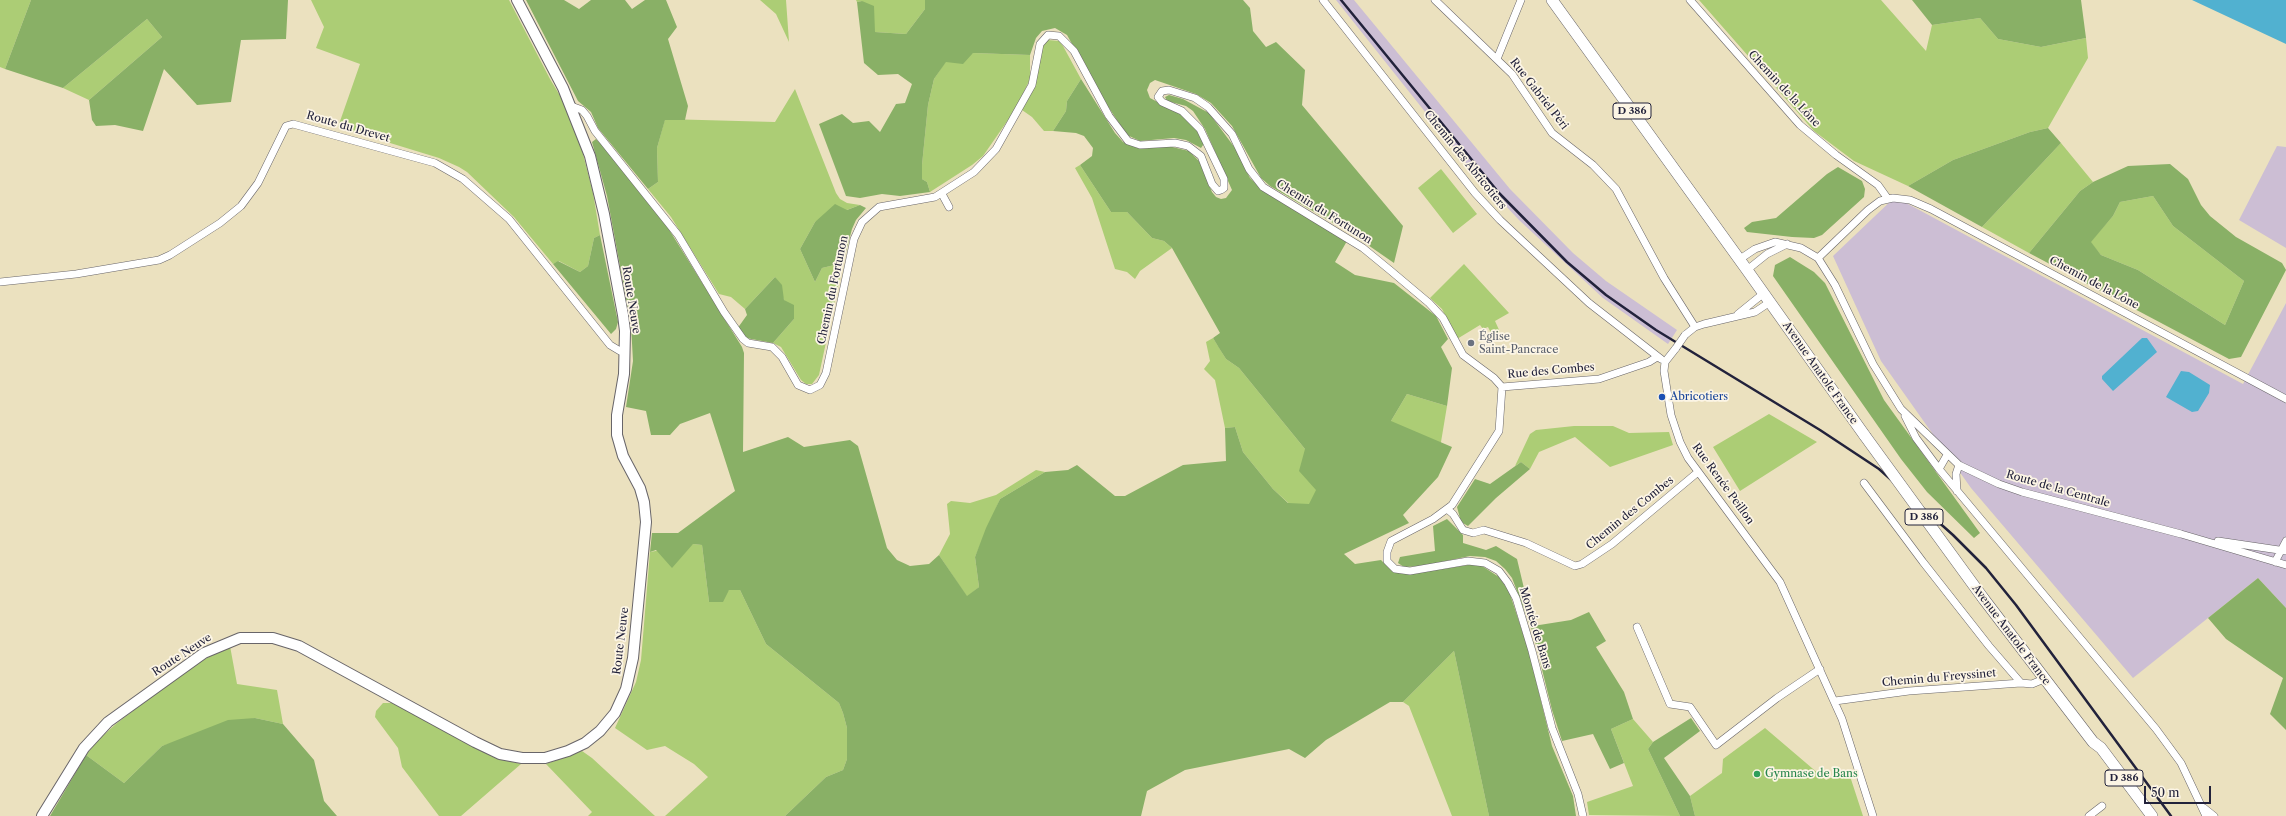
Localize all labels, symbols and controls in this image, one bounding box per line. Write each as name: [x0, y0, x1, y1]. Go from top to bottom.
street label: Chemin de la Lône: [1745, 48, 1823, 130]
street label: Rue Gabriel Péri: [1507, 56, 1571, 132]
road number: D 386: [1613, 103, 1651, 119]
street label: Chemin des Abricotiers: [1421, 108, 1509, 212]
street label: Route du Drevet: [305, 109, 391, 145]
street label: Chemin du Fortunon: [1274, 177, 1374, 247]
street label: Chemin du Fortunon: [815, 235, 851, 345]
street label: Chemin de la Lône: [2047, 254, 2141, 312]
street label: Route Neuve: [619, 265, 643, 335]
street label: Avenue Anatole France: [1780, 319, 1860, 427]
place label: Église Saint-Pancrace: [1479, 330, 1558, 356]
marker: Église Saint-Pancrace: [1466, 338, 1476, 348]
street label: Rue des Combes: [1507, 361, 1595, 381]
place label: Abricotiers: [1670, 390, 1728, 404]
marker: Abricotiers: [1657, 392, 1667, 402]
street label: Rue Renée Peillon: [1689, 441, 1757, 527]
street label: Route de la Centrale: [2005, 468, 2111, 510]
street label: Chemin des Combes: [1584, 474, 1676, 552]
road number: D 386: [1905, 509, 1943, 525]
street label: Avenue Anatole France: [1969, 582, 2053, 688]
street label: Montée de Bans: [1516, 586, 1554, 670]
street label: Route Neuve: [610, 606, 632, 676]
street label: Route Neuve: [150, 631, 214, 679]
street label: Chemin du Freyssinet: [1881, 666, 1997, 690]
place label: Gymnase de Bans: [1765, 767, 1858, 781]
marker: Gymnase de Bans: [1752, 769, 1762, 779]
road number: D 386: [2105, 770, 2143, 786]
scale bar: [2146, 778, 2213, 804]
text: 50 m: [2151, 785, 2180, 800]

